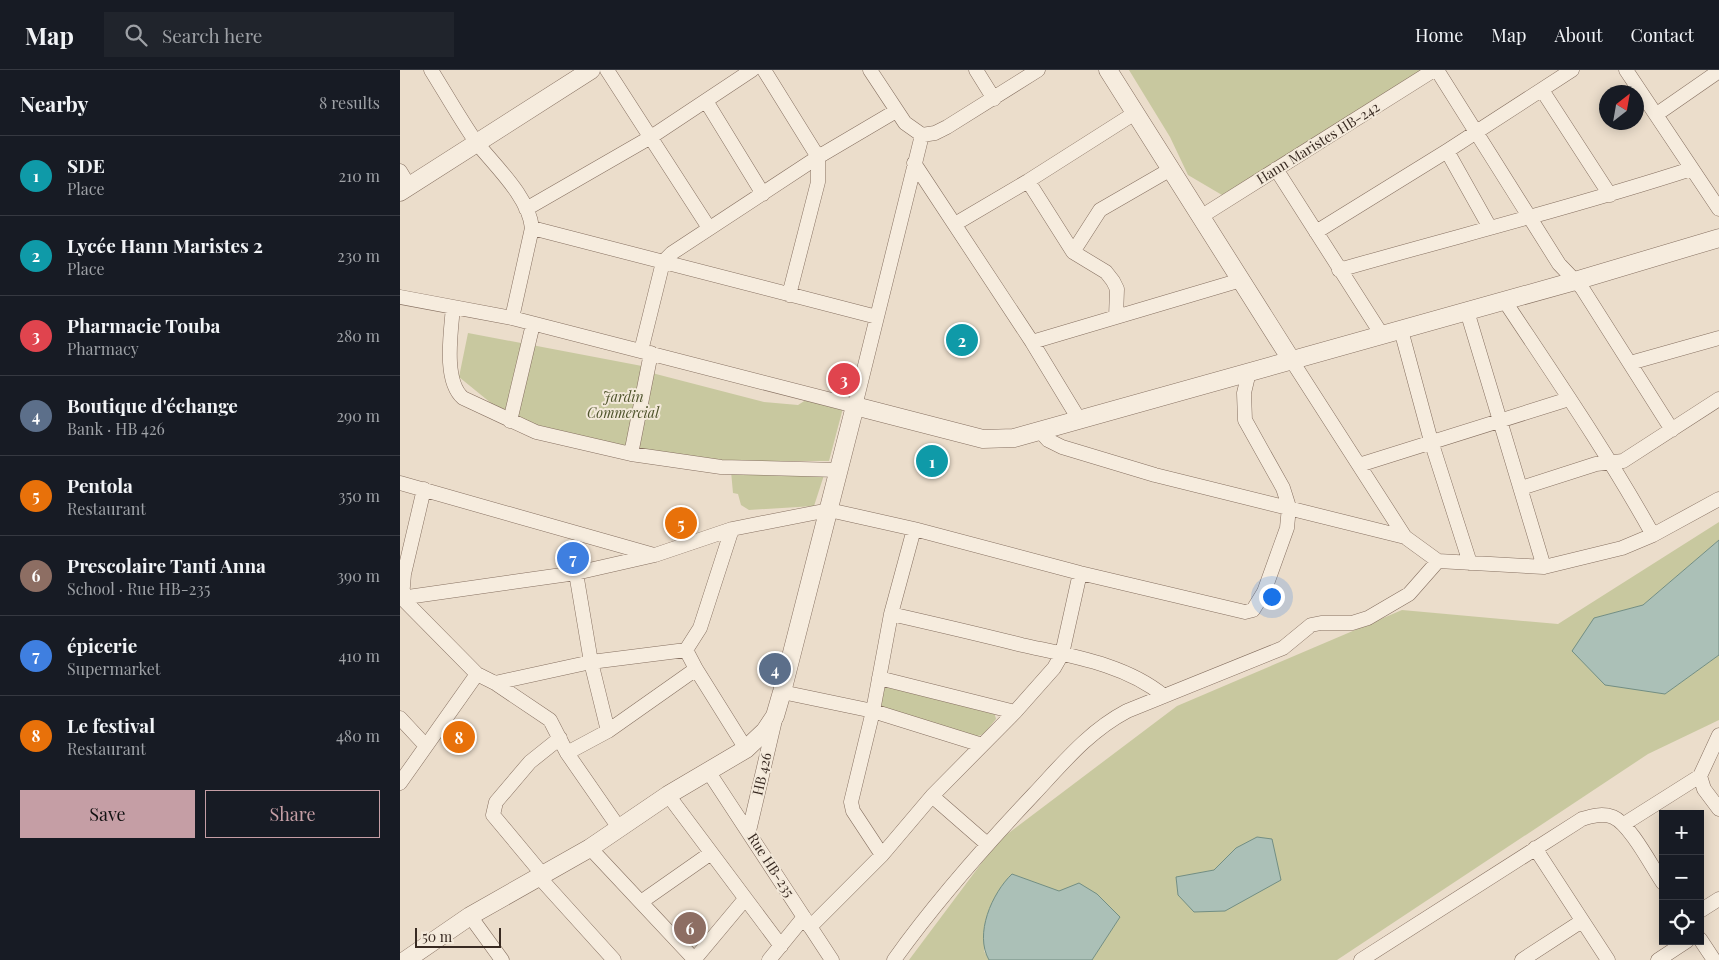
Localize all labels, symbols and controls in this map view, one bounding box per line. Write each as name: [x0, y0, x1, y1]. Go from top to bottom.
search box: [104, 12, 454, 57]
text: Map: [25, 19, 74, 51]
icon: search: [122, 21, 150, 49]
text: Search here: [162, 22, 262, 48]
text: Home: [1415, 23, 1463, 47]
text: Map: [1491, 23, 1526, 47]
text: About: [1554, 23, 1603, 47]
text: Contact: [1631, 23, 1694, 47]
north arrow: [1599, 85, 1644, 130]
text: Nearby: [20, 89, 89, 117]
text: 8 results: [319, 92, 380, 113]
street label: Hann Maristes HB-242: [1253, 97, 1383, 188]
text: SDE: [67, 152, 105, 178]
text: 1: [33, 165, 39, 186]
text: 210 m: [339, 165, 380, 186]
text: Place: [67, 178, 105, 199]
text: Lycée Hann Maristes 2: [67, 232, 263, 258]
text: 2: [32, 245, 40, 266]
text: 230 m: [337, 245, 380, 266]
text: Place: [67, 258, 105, 279]
text: Pharmacie Touba: [67, 312, 220, 338]
pin: 2: [946, 321, 978, 359]
text: 3: [32, 325, 40, 346]
text: 280 m: [336, 325, 380, 346]
text: Pharmacy: [67, 338, 139, 359]
pin: 3: [828, 360, 860, 398]
park label: Jardin Commercial: [587, 387, 660, 422]
text: Boutique d'échange: [67, 392, 238, 418]
text: 4: [32, 405, 40, 426]
text: 290 m: [336, 405, 380, 426]
text: Bank · HB 426: [67, 418, 165, 439]
pin: 1: [916, 442, 948, 480]
text: Pentola: [67, 472, 133, 498]
text: 5: [32, 485, 40, 506]
text: 350 m: [338, 485, 380, 506]
text: Restaurant: [67, 498, 146, 519]
pin: 5: [665, 504, 697, 542]
pin: 7: [557, 539, 589, 577]
text: Prescolaire Tanti Anna: [67, 552, 266, 578]
text: 6: [32, 565, 40, 586]
text: 390 m: [337, 565, 380, 586]
text: School · Rue HB-235: [67, 578, 210, 599]
your location: [1259, 584, 1285, 610]
text: épicerie: [67, 632, 137, 658]
text: 7: [32, 645, 40, 666]
text: 410 m: [338, 645, 380, 666]
pin: 4: [759, 650, 791, 688]
text: Supermarket: [67, 658, 161, 679]
text: Le festival: [67, 712, 155, 738]
pin: 8: [443, 718, 475, 756]
text: 8: [32, 725, 40, 746]
text: 480 m: [336, 725, 380, 746]
text: Restaurant: [67, 738, 146, 759]
street label: HB 426: [747, 751, 776, 797]
button: Save: [20, 790, 195, 838]
button: Share: [205, 790, 380, 838]
map controls: [1659, 810, 1704, 945]
button: +: [1659, 810, 1704, 855]
street label: Rue HB-235: [744, 829, 799, 901]
button: −: [1659, 855, 1704, 900]
button: locate: [1659, 900, 1704, 945]
pin: 6: [674, 909, 706, 947]
scale bar: [415, 925, 501, 948]
text: 50 m: [422, 927, 452, 946]

